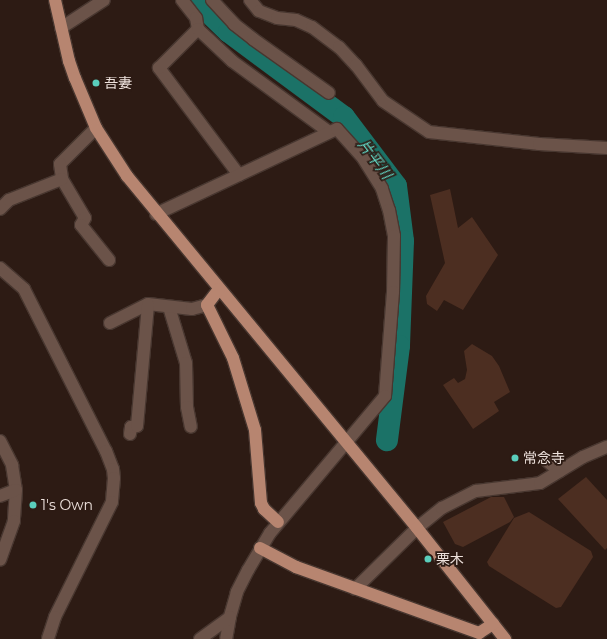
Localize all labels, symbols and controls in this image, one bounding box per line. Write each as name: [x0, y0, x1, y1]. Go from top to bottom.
place label: 吾妻: [104, 75, 132, 91]
marker: 吾妻: [91, 78, 101, 88]
water label: 片平川: [354, 136, 396, 182]
place label: 常念寺: [523, 450, 565, 466]
marker: 常念寺: [510, 453, 520, 463]
place label: 1's Own: [41, 497, 93, 513]
marker: 1's Own: [28, 500, 38, 510]
place label: 栗木: [436, 551, 464, 567]
marker: 栗木: [423, 554, 433, 564]

